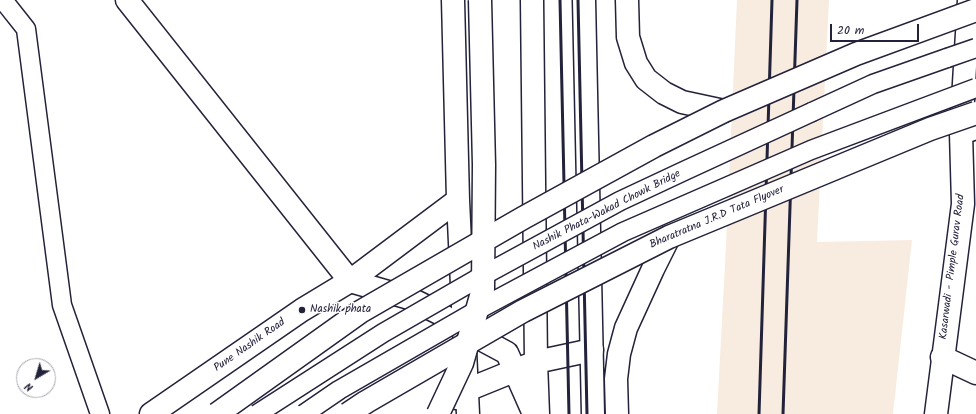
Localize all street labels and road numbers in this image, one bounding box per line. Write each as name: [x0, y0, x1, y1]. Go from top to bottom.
street label: Nashik Phata-Wakad Chowk Bridge: [531, 168, 683, 254]
street label: Bharatratna J.R.D Tata Flyover: [648, 184, 786, 252]
street label: Kasarwadi - Pimple Gurav Road: [938, 194, 968, 340]
street label: Pune Nashik Road: [212, 317, 288, 375]

